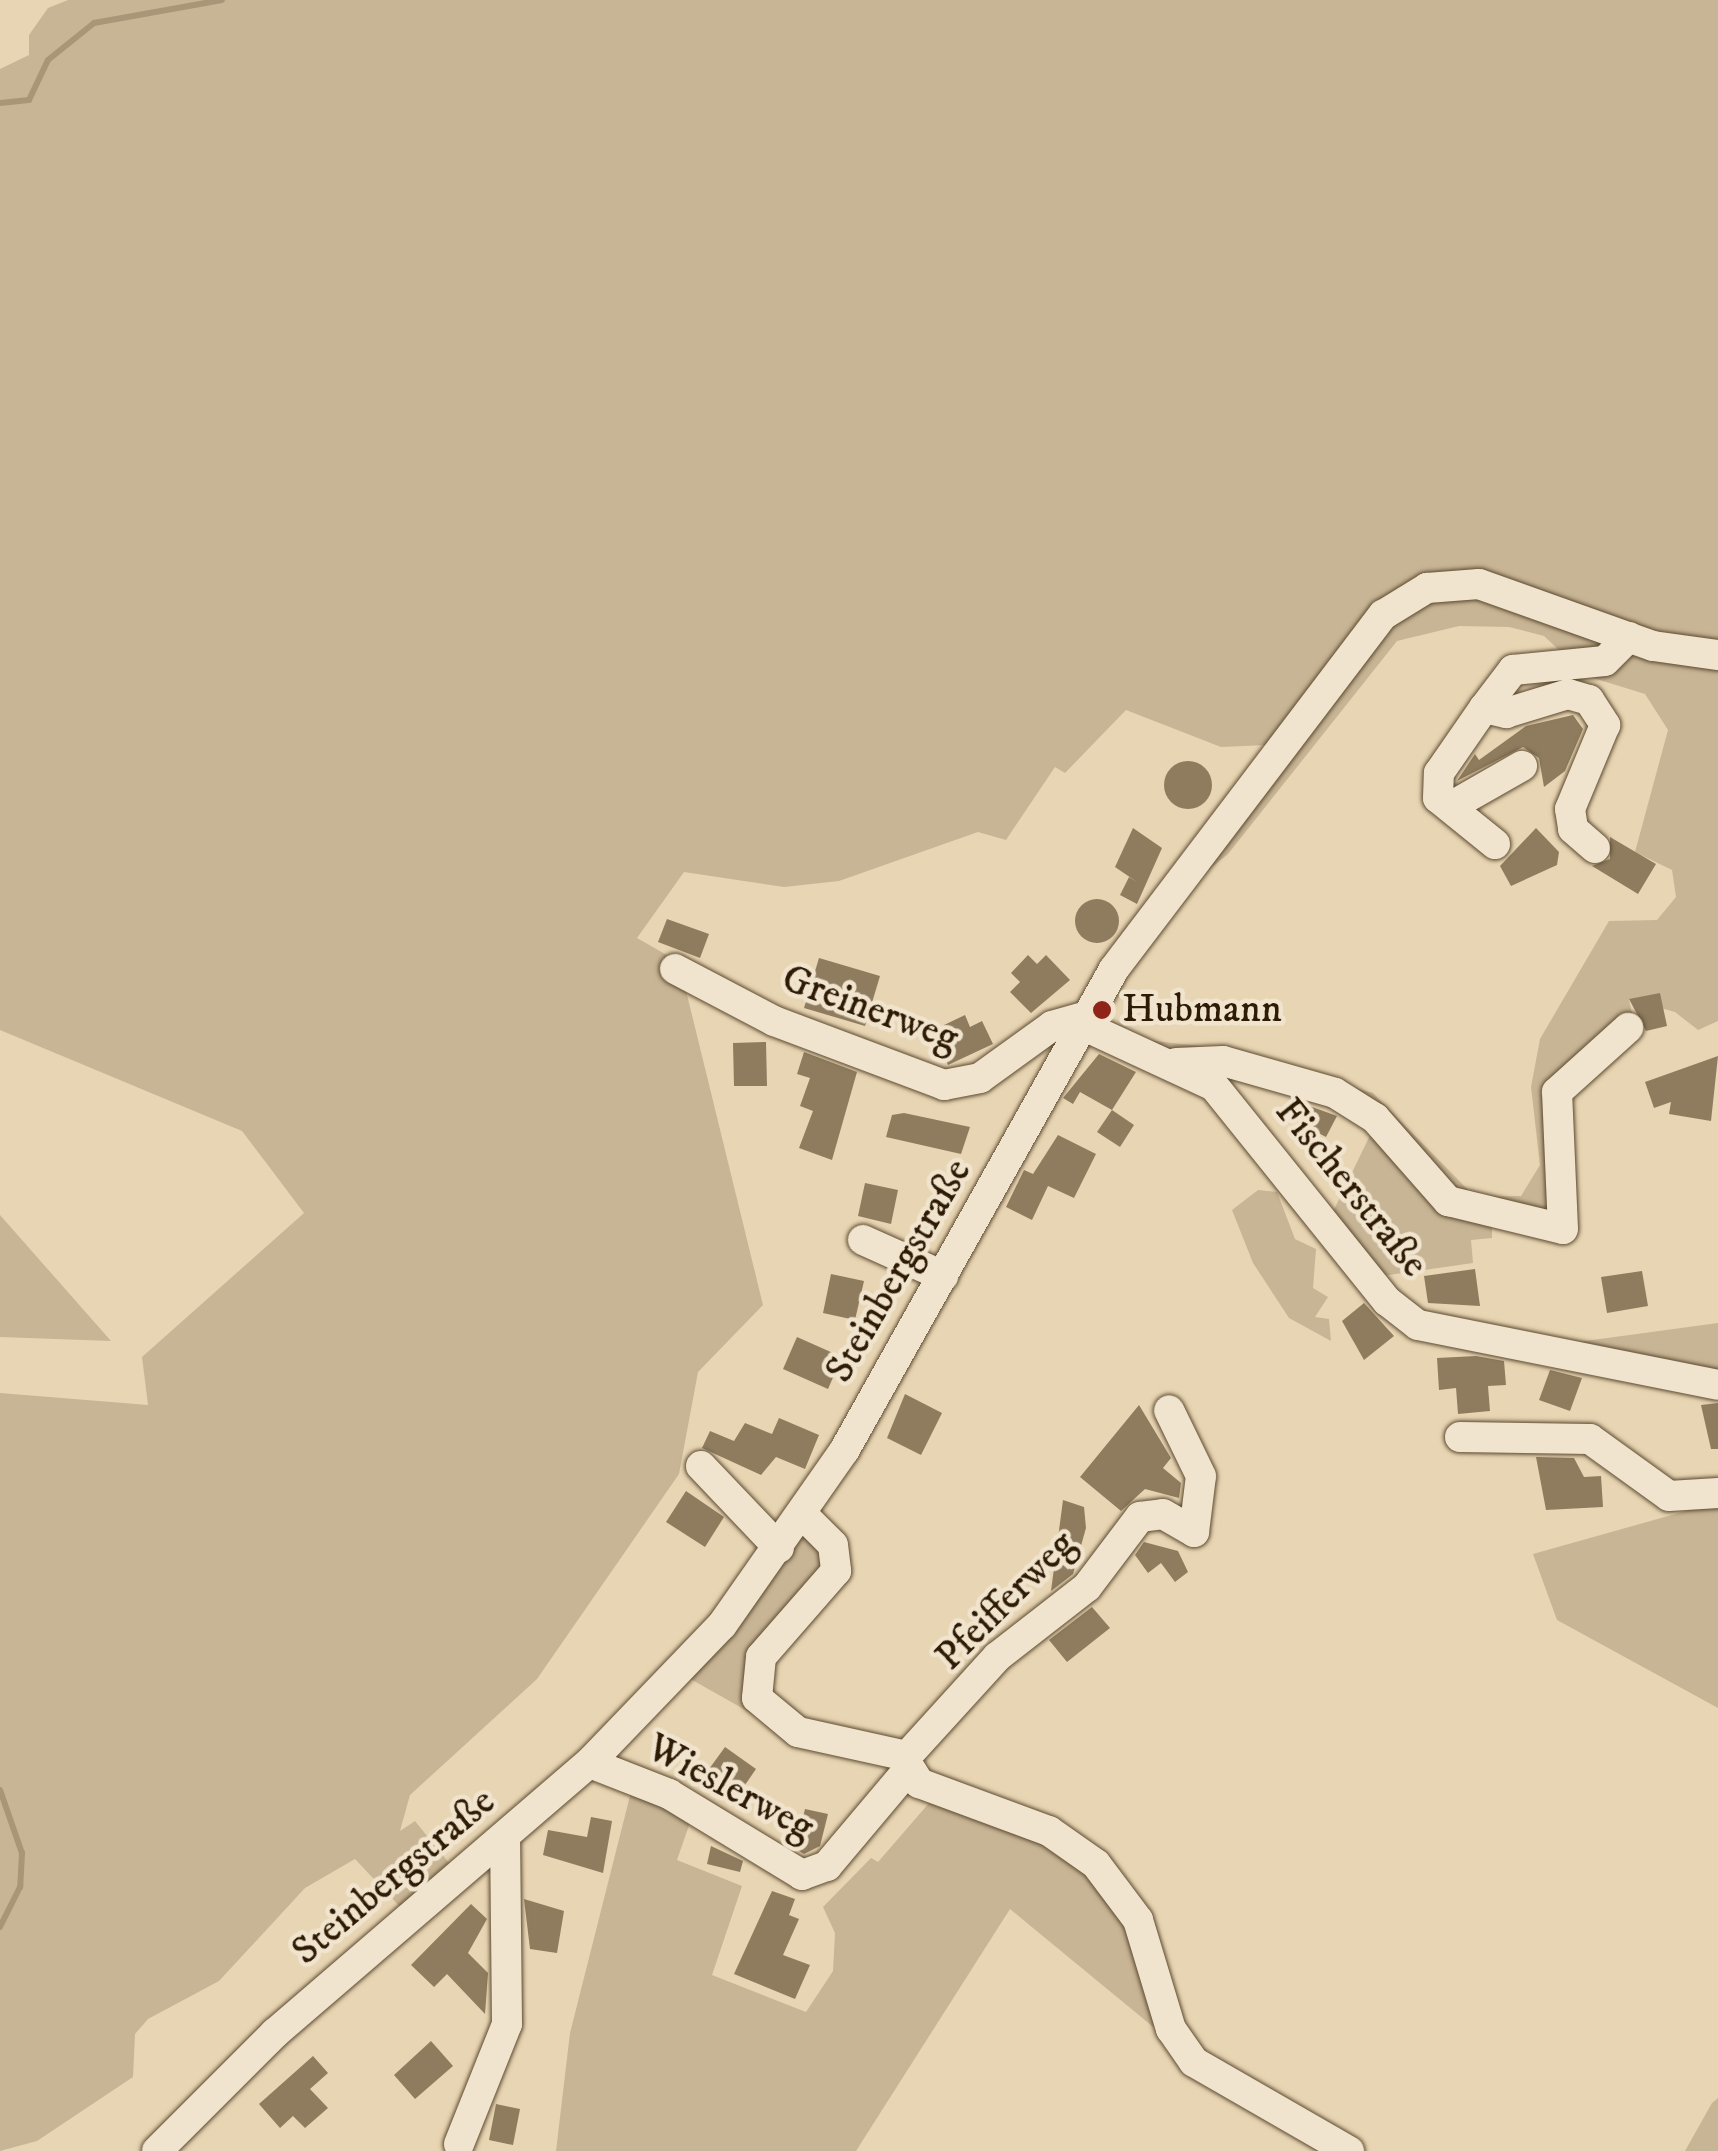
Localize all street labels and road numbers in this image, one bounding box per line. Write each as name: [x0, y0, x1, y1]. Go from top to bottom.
street label: Greinerweg: [775, 955, 965, 1063]
street label: Fischerstraße: [1264, 1089, 1438, 1287]
street label: Steinbergstraße: [816, 1151, 982, 1391]
street label: Pfeifferweg: [926, 1521, 1086, 1681]
street label: Wieslerweg: [638, 1724, 822, 1852]
street label: Steinbergstraße: [283, 1778, 505, 1976]

